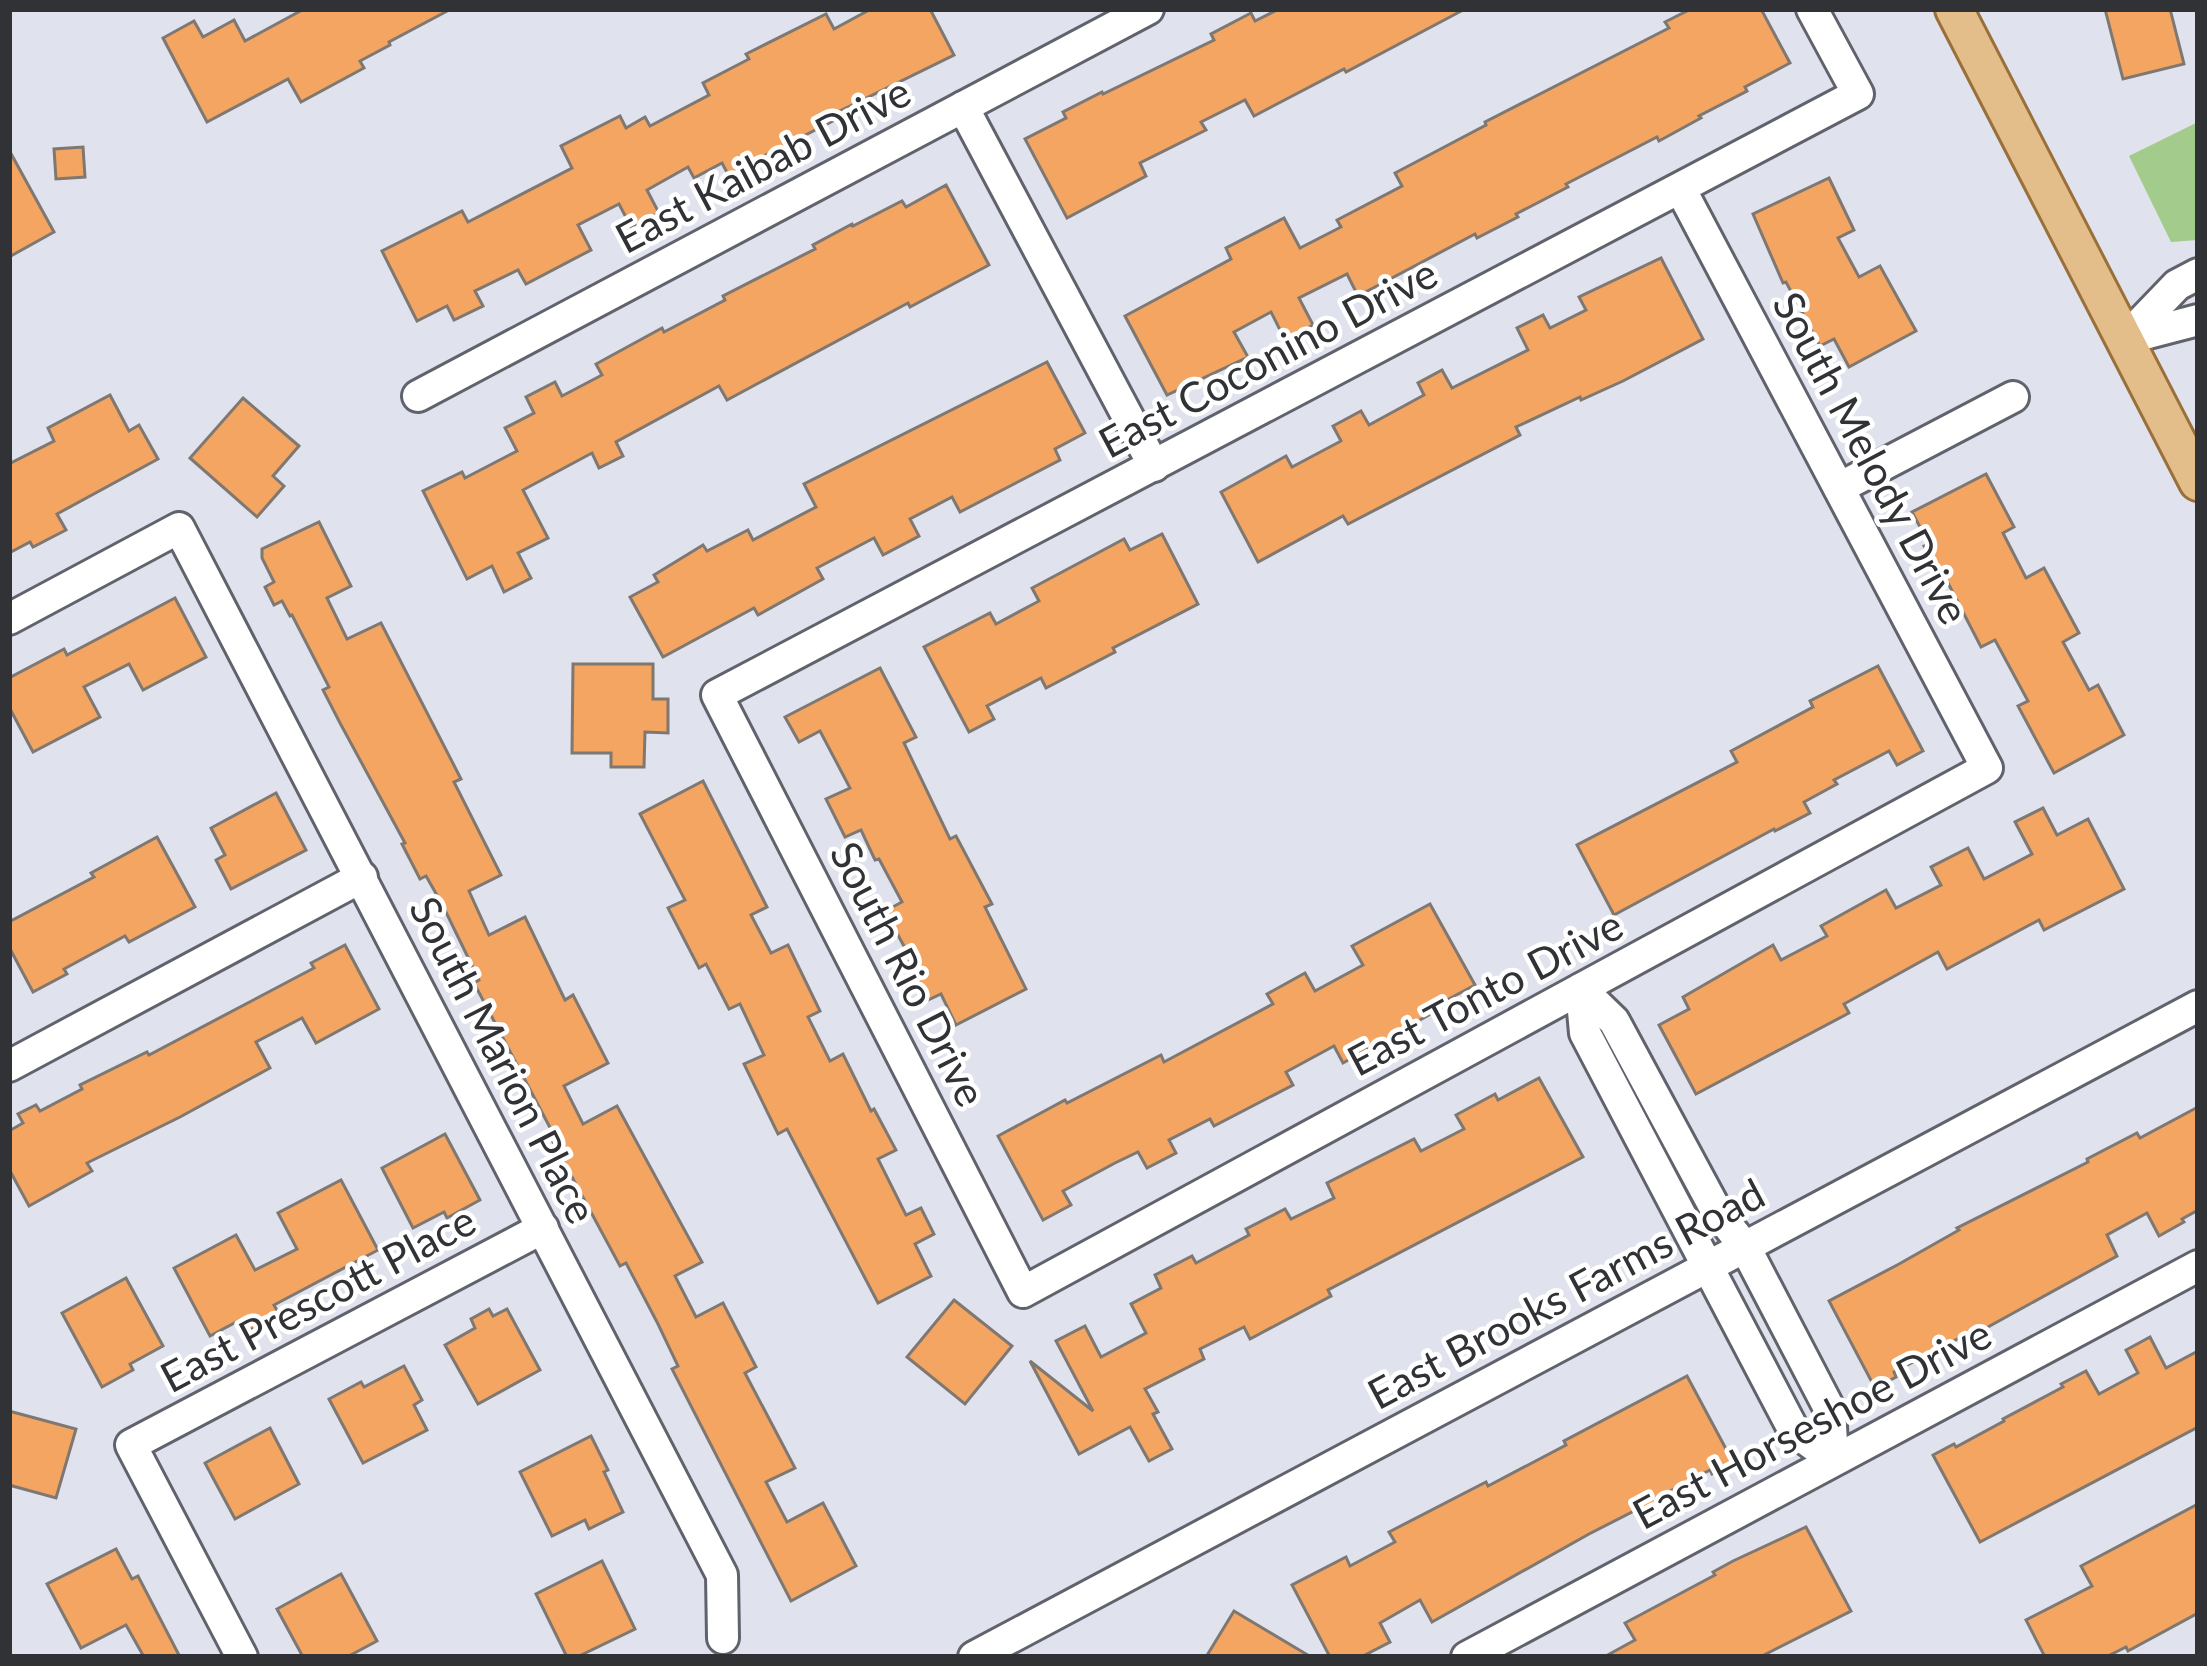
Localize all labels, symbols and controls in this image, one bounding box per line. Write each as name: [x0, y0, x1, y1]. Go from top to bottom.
street label: East Kaibab Drive: [607, 65, 918, 263]
street label: East Coconino Drive: [1090, 247, 1445, 467]
street label: South Melody Drive: [1763, 283, 1980, 632]
street label: South Rio Drive: [821, 833, 997, 1114]
street label: South Marion Place: [400, 888, 608, 1231]
street label: East Tonto Drive: [1339, 899, 1630, 1086]
street label: East Brooks Farms Road: [1359, 1167, 1772, 1419]
street label: East Prescott Place: [152, 1194, 483, 1402]
street label: East Horseshoe Drive: [1624, 1308, 1999, 1539]

